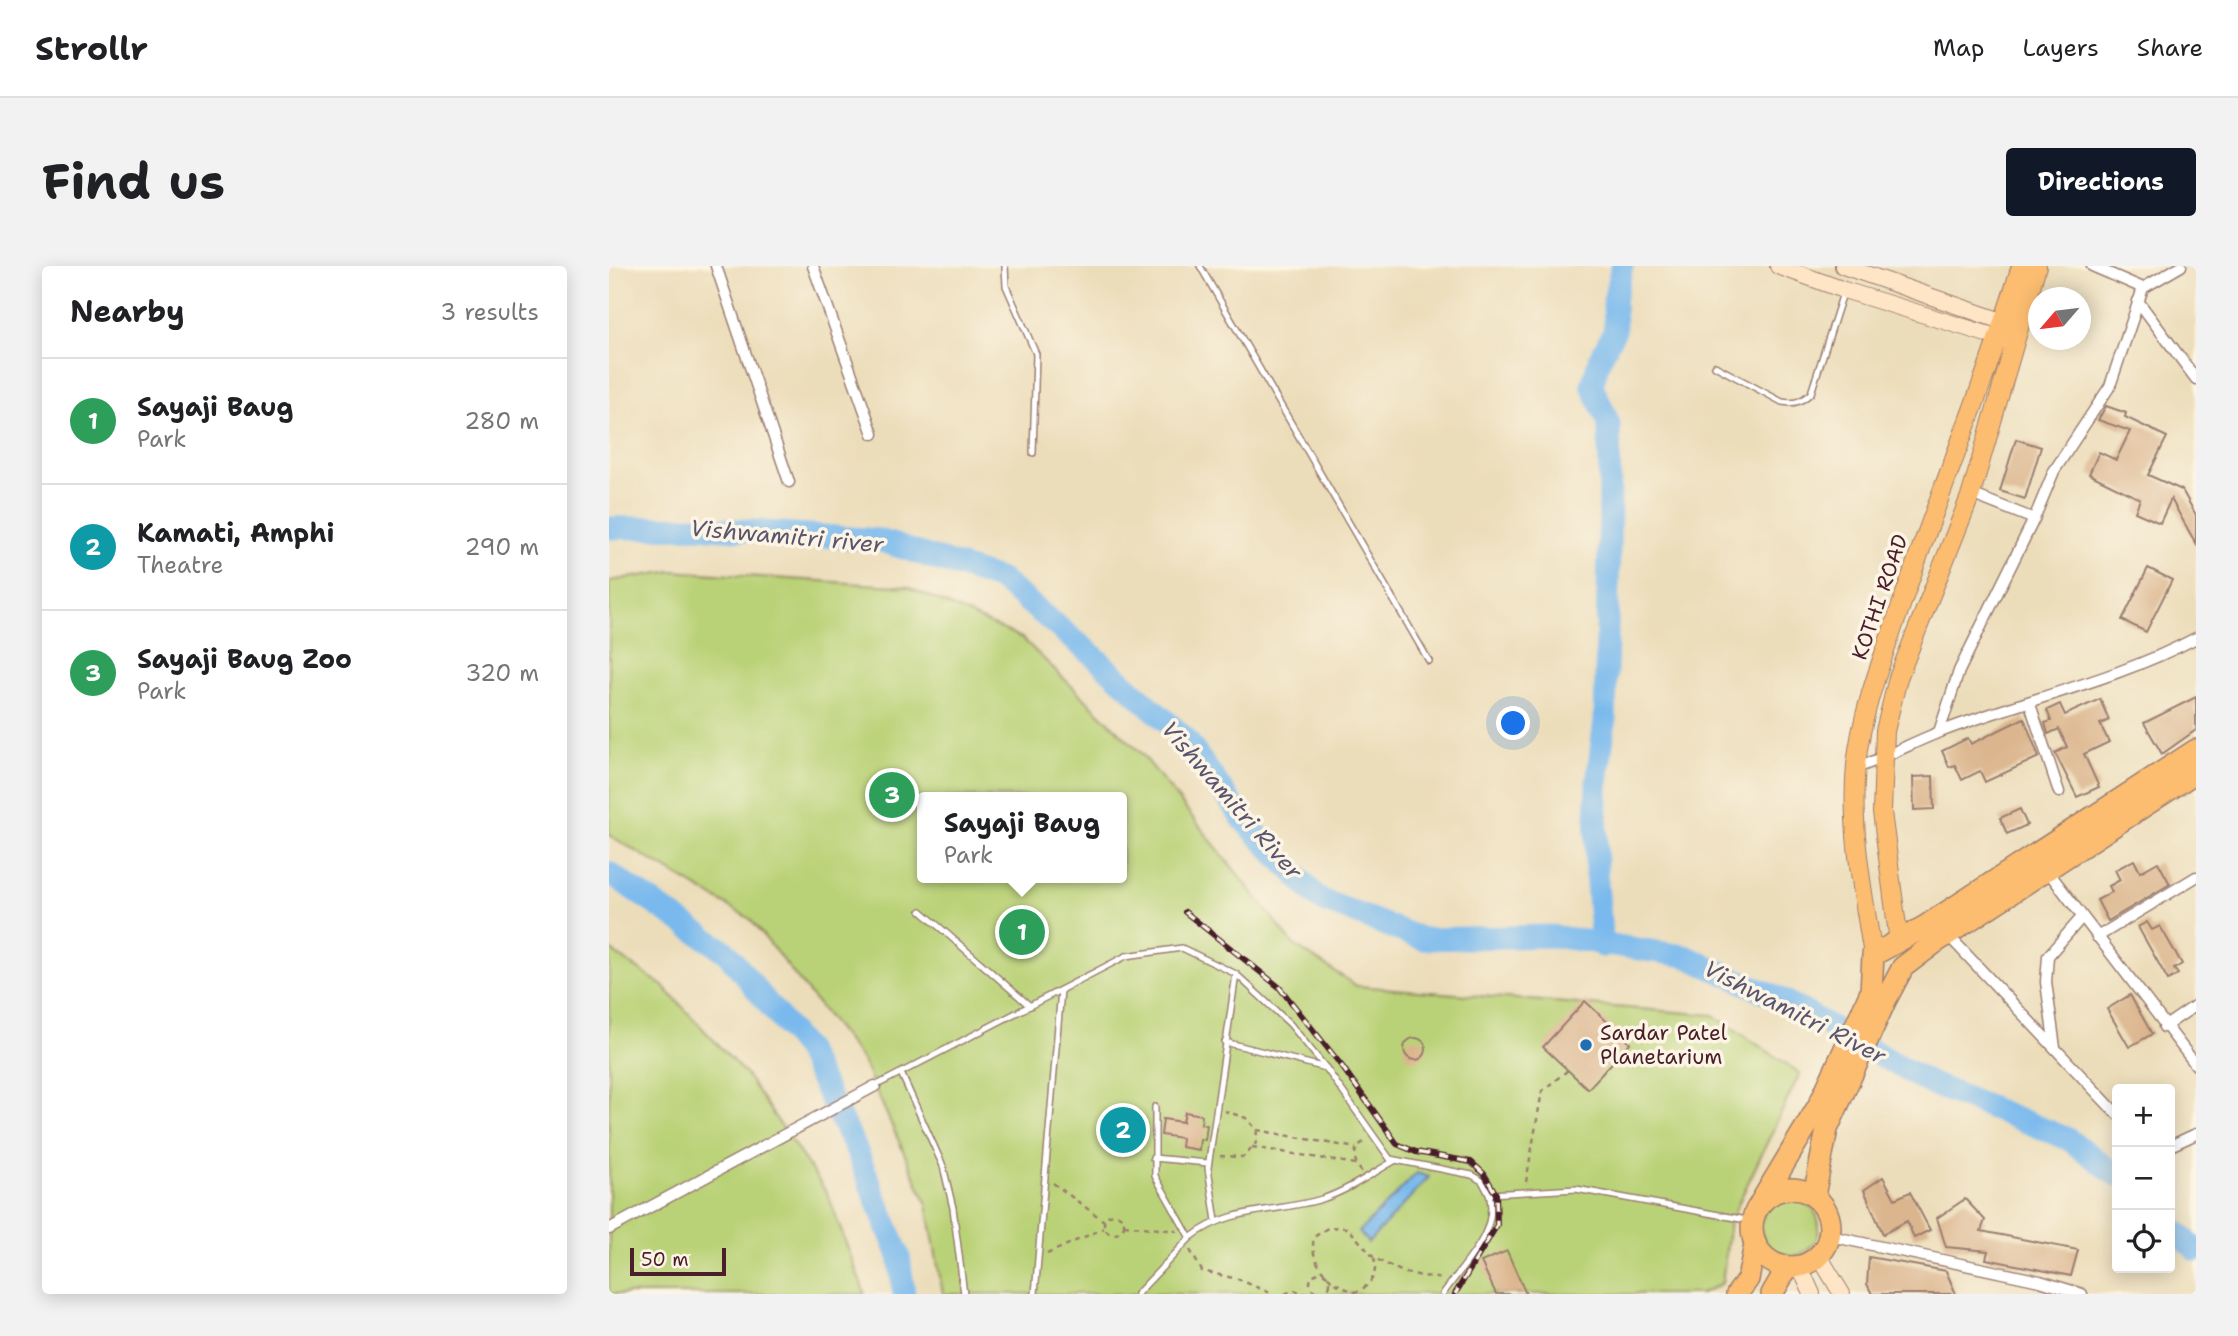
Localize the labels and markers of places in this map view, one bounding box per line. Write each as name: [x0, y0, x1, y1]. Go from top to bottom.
pin: 3: [869, 769, 915, 821]
pin: 1: [999, 906, 1045, 958]
place label: Sardar Patel Planetarium: [1600, 1019, 1728, 1071]
marker: Sardar Patel Planetarium: [1578, 1037, 1594, 1053]
pin: 2: [1100, 1104, 1146, 1156]

